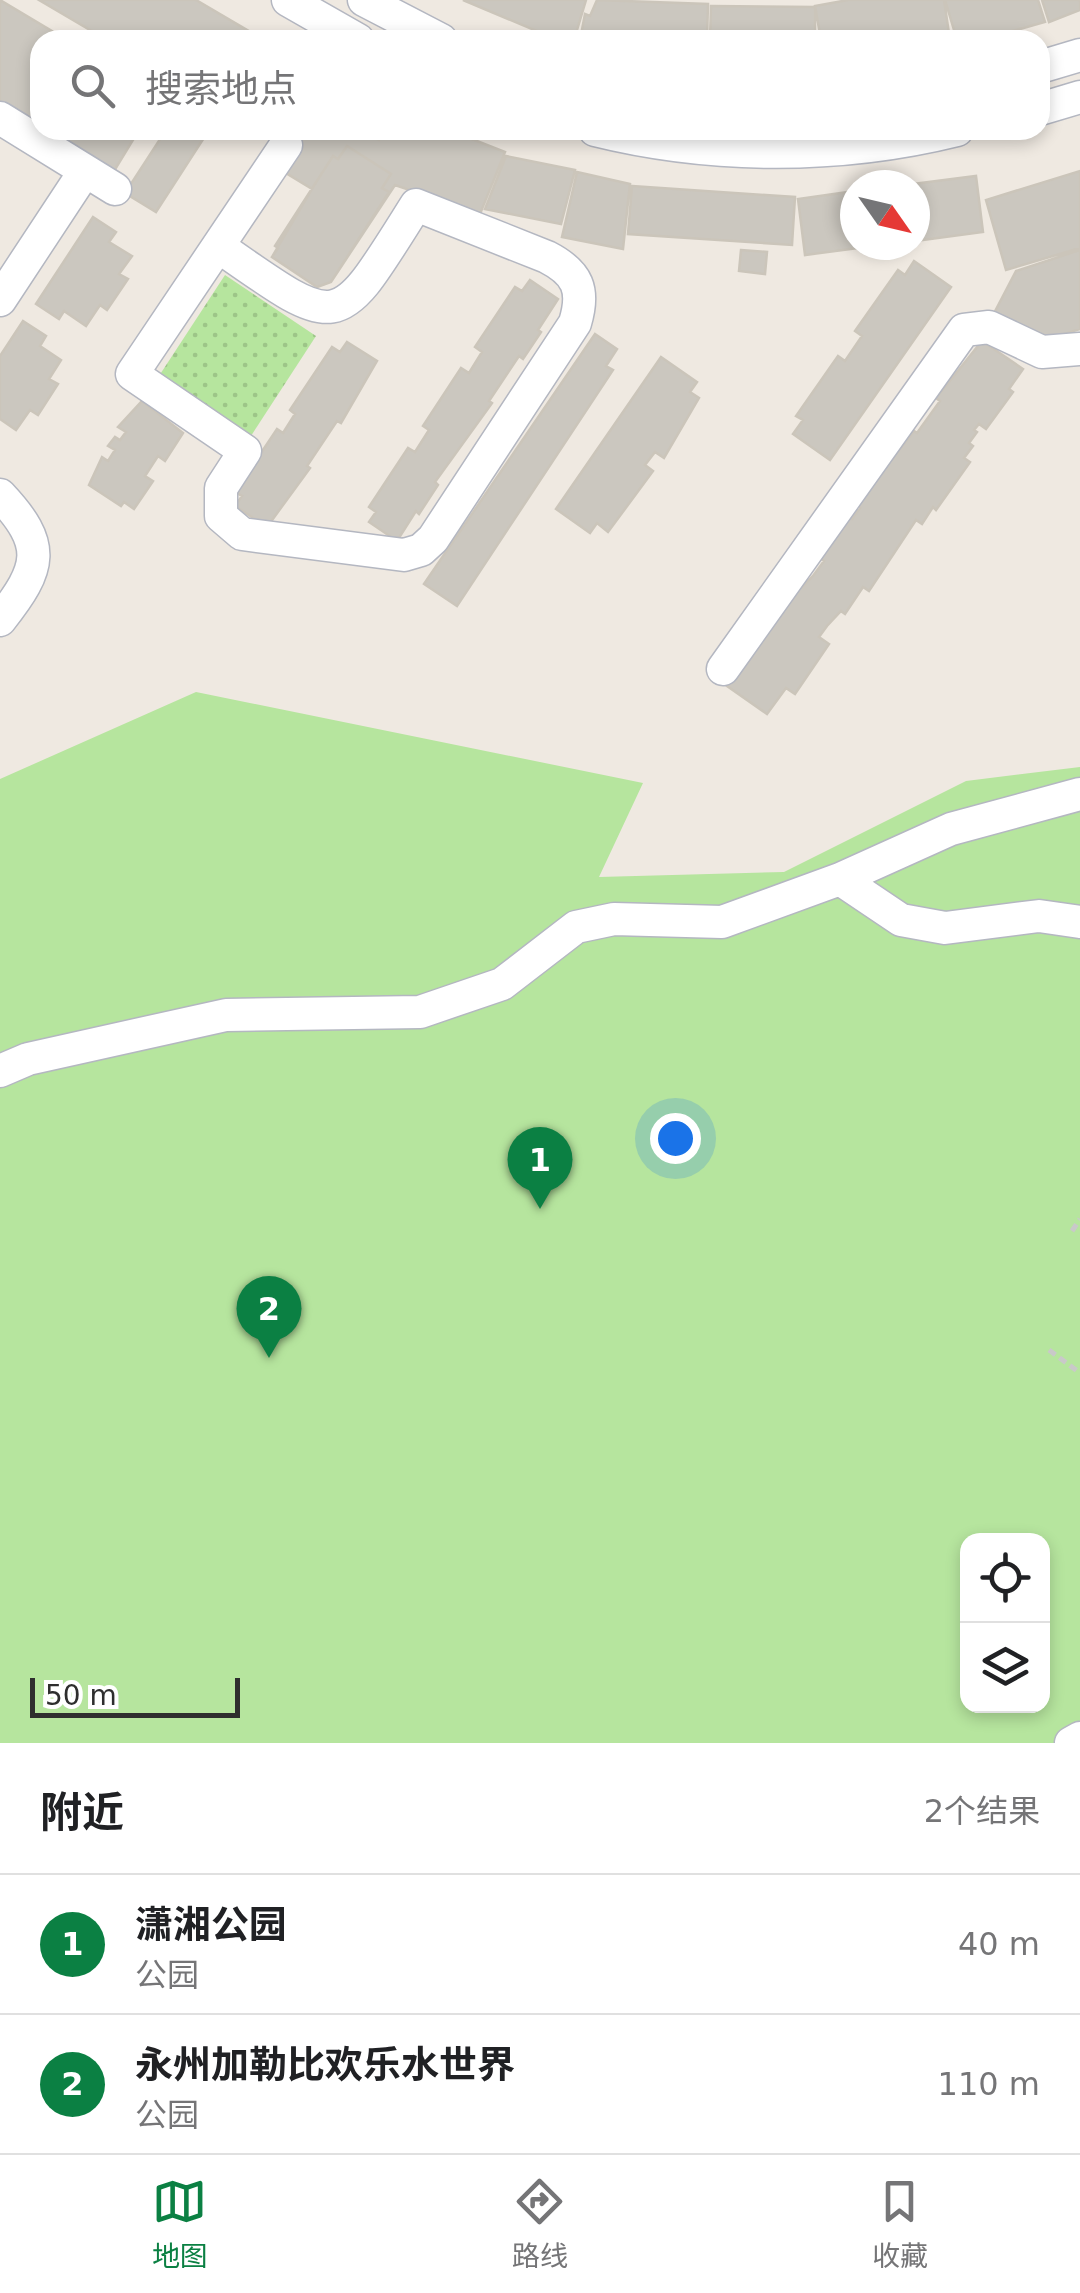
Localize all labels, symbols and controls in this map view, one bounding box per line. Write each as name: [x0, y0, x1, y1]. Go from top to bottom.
search box: [30, 30, 1050, 140]
icon: search: [65, 58, 120, 113]
text: 搜索地点: [145, 67, 297, 111]
north arrow: [840, 170, 930, 260]
your location: [650, 1113, 701, 1164]
pin: 1: [508, 1126, 572, 1209]
pin: 2: [236, 1276, 302, 1358]
map controls: [960, 1533, 1050, 1713]
button: locate: [960, 1533, 1050, 1623]
button: layers: [960, 1623, 1050, 1713]
scale bar: [30, 1673, 240, 1718]
text: 50 m: [45, 1679, 117, 1712]
text: 附近: [40, 1788, 124, 1837]
text: 2个结果: [924, 1792, 1040, 1830]
text: 潇湘公园: [135, 1903, 287, 1947]
text: 1: [61, 1925, 84, 1963]
text: 40 m: [958, 1925, 1040, 1963]
text: 公园: [135, 1956, 199, 1994]
text: 永州加勒比欢乐水世界: [135, 2043, 515, 2087]
text: 2: [61, 2065, 84, 2103]
text: 110 m: [938, 2065, 1040, 2103]
text: 公园: [135, 2096, 199, 2134]
tab: 地图: [152, 2174, 208, 2274]
tab: 路线: [512, 2174, 568, 2274]
tab: 收藏: [872, 2174, 928, 2274]

